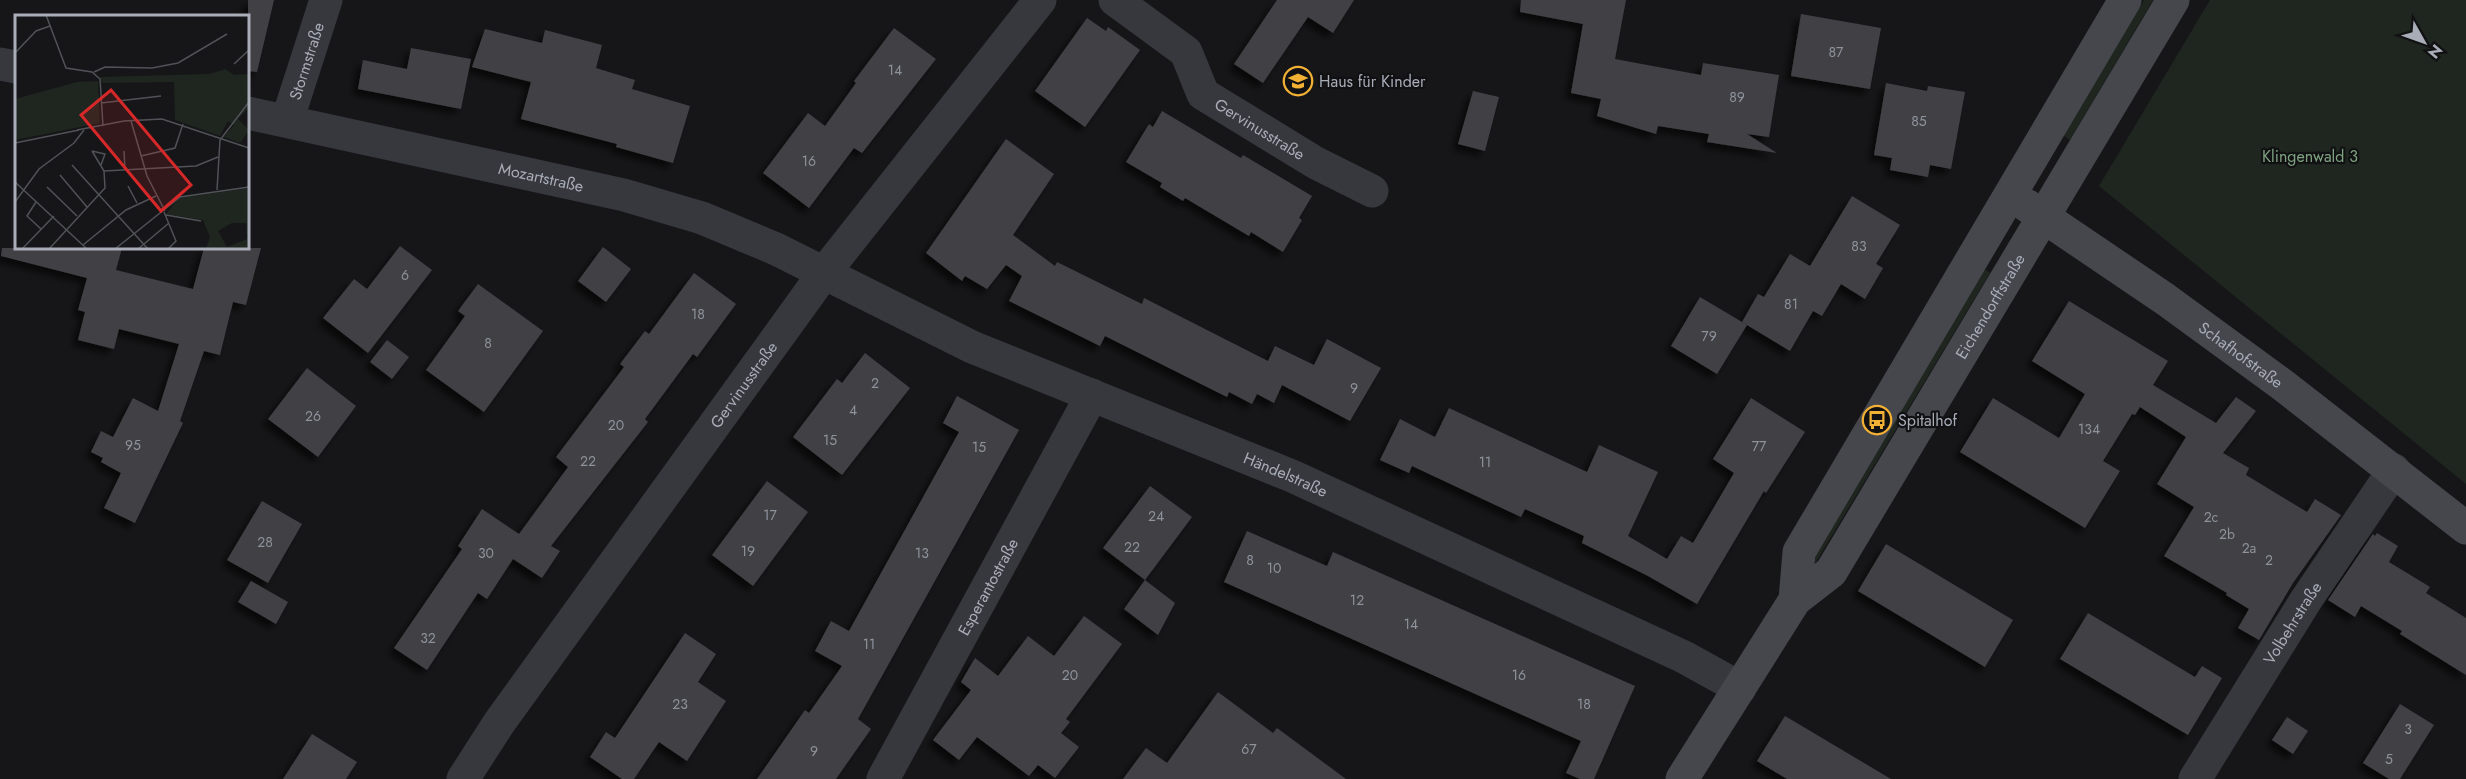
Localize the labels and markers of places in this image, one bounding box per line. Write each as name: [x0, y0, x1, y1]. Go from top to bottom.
school or university icon: Haus für Kinder: [1282, 65, 1314, 97]
place label: Haus für Kinder: [1319, 70, 1426, 93]
bus stop icon: Spitalhof: [1861, 404, 1893, 436]
place label: Spitalhof: [1898, 409, 1957, 432]

